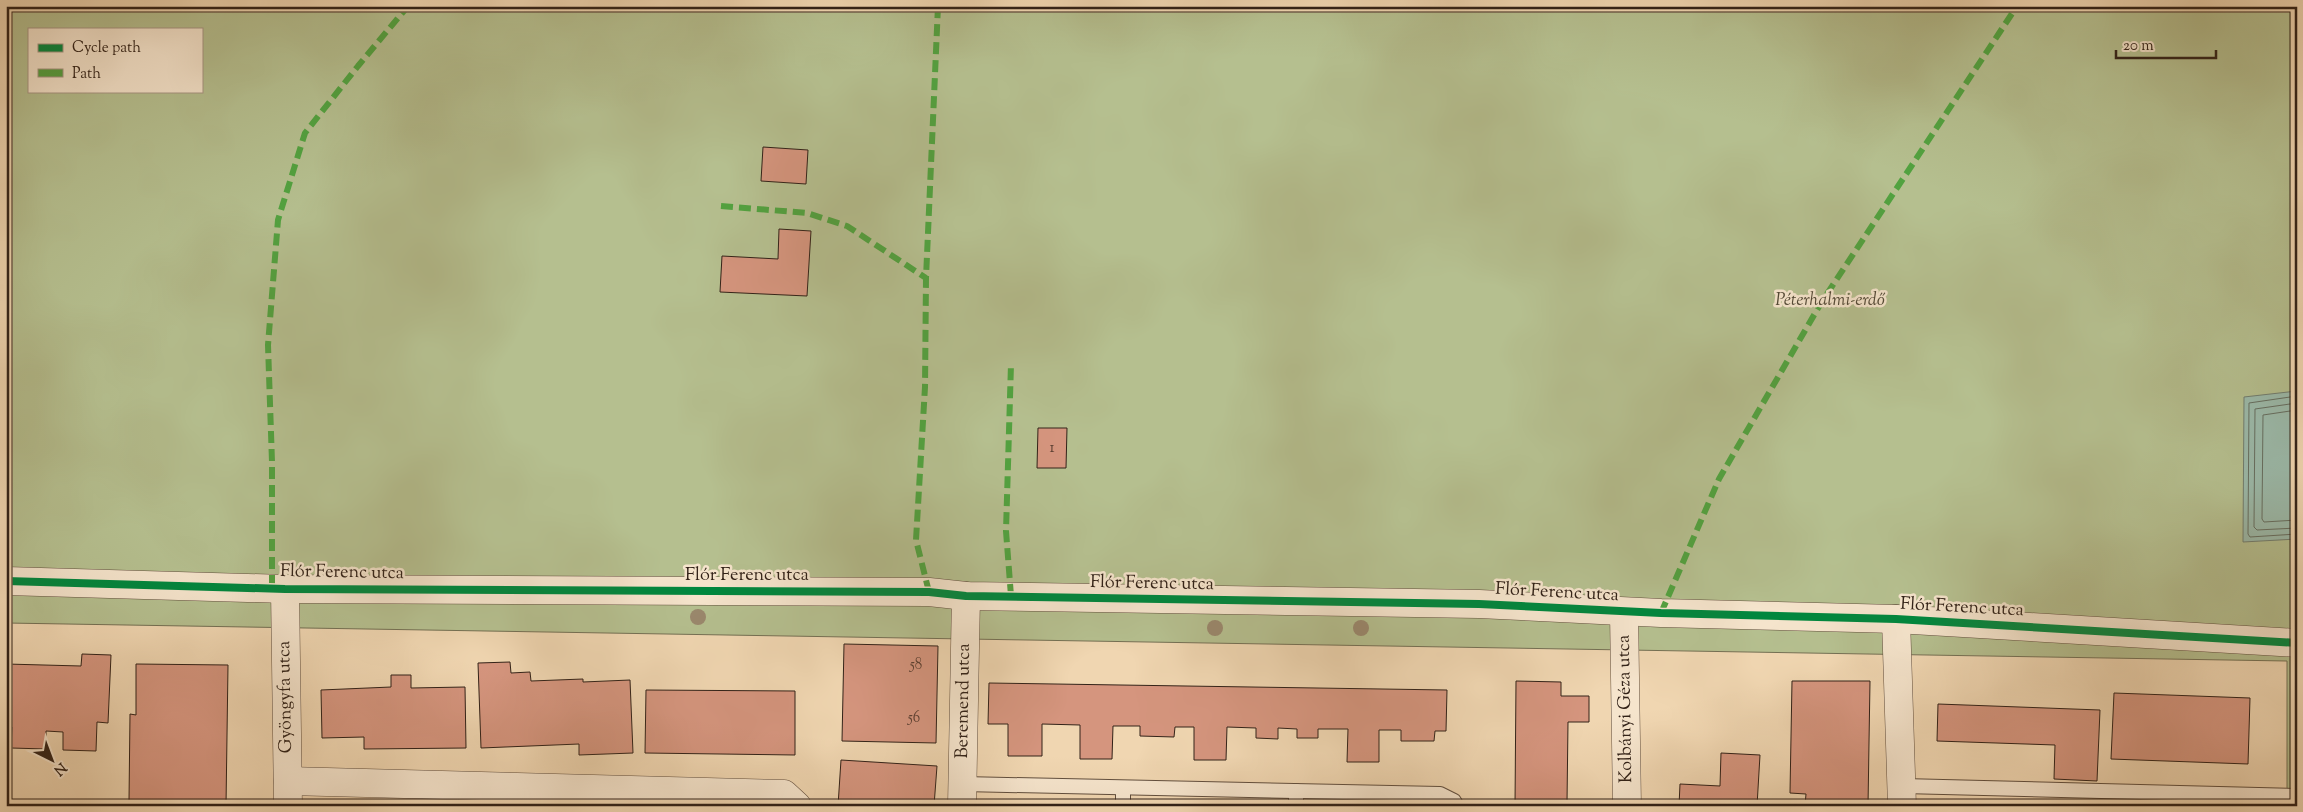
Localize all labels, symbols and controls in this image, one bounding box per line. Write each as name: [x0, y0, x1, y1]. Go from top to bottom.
legend: [28, 28, 202, 92]
scale bar: [2116, 28, 2216, 60]
text: 20 m: [2123, 36, 2154, 57]
text: Cycle path: [72, 38, 141, 59]
text: Path: [72, 64, 101, 85]
park label: Péterhalmi-erdő: [1775, 288, 1886, 314]
house number: 1: [1049, 438, 1055, 459]
street label: Flór Ferenc utca: [280, 559, 404, 587]
street label: Flór Ferenc utca: [685, 563, 809, 589]
street label: Flór Ferenc utca: [1090, 570, 1214, 598]
street label: Flór Ferenc utca: [1494, 577, 1620, 609]
street label: Flór Ferenc utca: [1899, 592, 2025, 624]
street label: Kolbányi Géza utca: [1612, 635, 1640, 783]
street label: Gyöngyfa utca: [272, 640, 300, 754]
street label: Beremend utca: [950, 643, 978, 759]
house number: 58: [909, 655, 922, 676]
house number: 56: [907, 708, 920, 729]
north arrow: [28, 734, 78, 784]
text: N: [49, 757, 70, 779]

